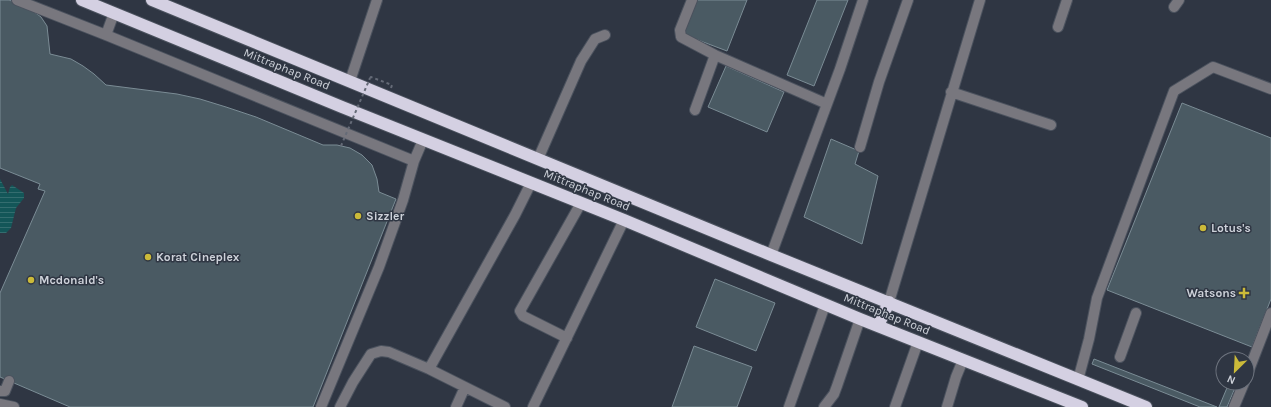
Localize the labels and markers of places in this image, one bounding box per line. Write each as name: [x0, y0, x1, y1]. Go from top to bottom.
place label: Sizzler: [366, 209, 404, 223]
marker: Sizzler: [353, 211, 363, 221]
place label: Lotus's: [1211, 221, 1251, 235]
marker: Lotus's: [1198, 223, 1208, 233]
place label: Korat Cineplex: [156, 250, 240, 264]
marker: Korat Cineplex: [143, 252, 153, 262]
place label: Mcdonald's: [39, 273, 104, 287]
marker: Mcdonald's: [26, 275, 36, 285]
place label: Watsons: [1186, 286, 1236, 300]
marker: Watsons: [1239, 288, 1249, 298]

